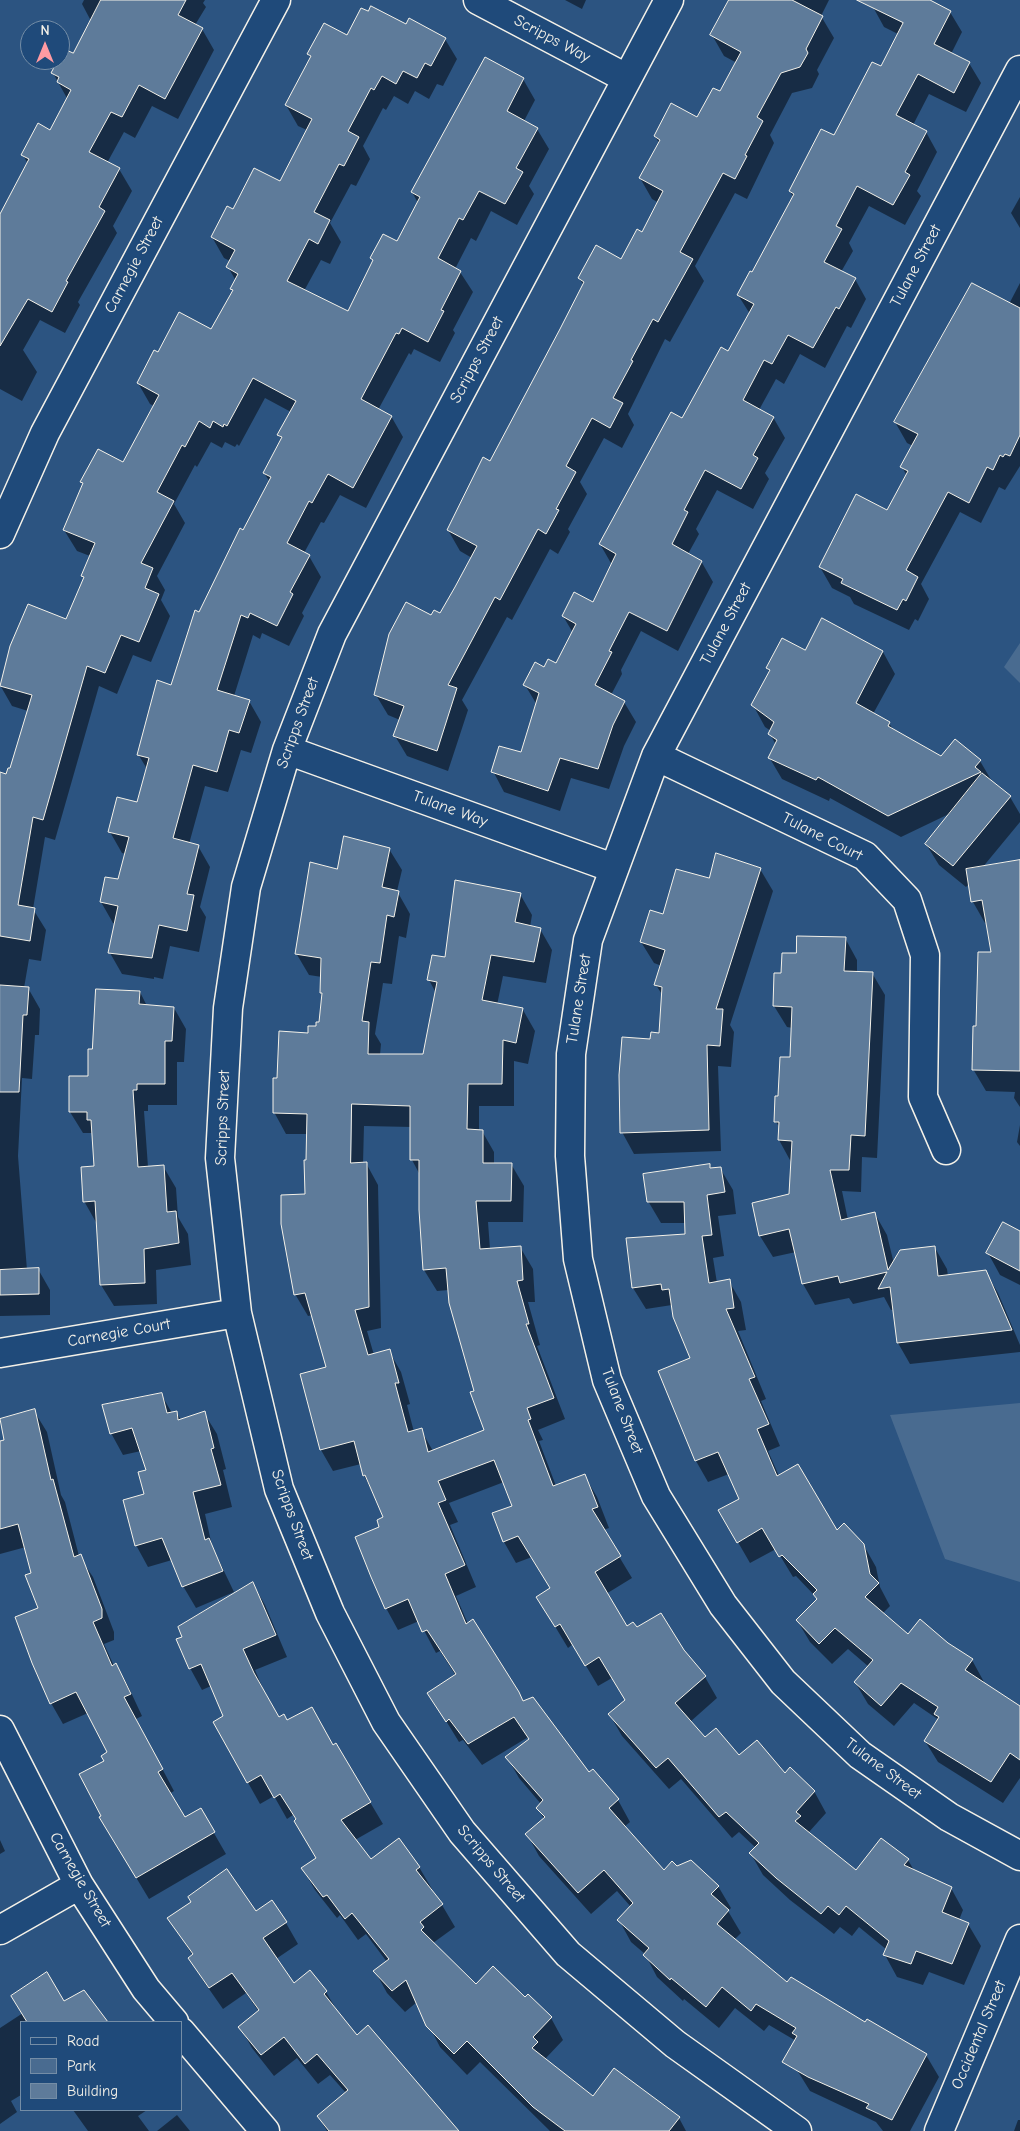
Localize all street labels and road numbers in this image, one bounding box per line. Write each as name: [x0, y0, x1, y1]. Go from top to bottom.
street label: Scripps Way: [511, 11, 593, 67]
street label: Carnegie Street: [100, 213, 168, 317]
street label: Tulane Street: [886, 222, 946, 310]
street label: Scripps Street: [446, 313, 508, 407]
street label: Tulane Street: [696, 580, 756, 668]
street label: Scripps Street: [273, 675, 323, 771]
street label: Tulane Way: [410, 787, 490, 831]
street label: Tulane Court: [778, 808, 866, 866]
street label: Tulane Street: [562, 953, 596, 1045]
street label: Scripps Street: [212, 1070, 234, 1166]
street label: Carnegie Court: [66, 1315, 172, 1351]
street label: Tulane Street: [597, 1365, 647, 1457]
street label: Scripps Street: [267, 1467, 317, 1563]
street label: Tulane Street: [841, 1734, 925, 1804]
street label: Scripps Street: [453, 1821, 529, 1907]
street label: Carnegie Street: [45, 1829, 115, 1931]
street label: Occidental Street: [948, 1978, 1010, 2092]

